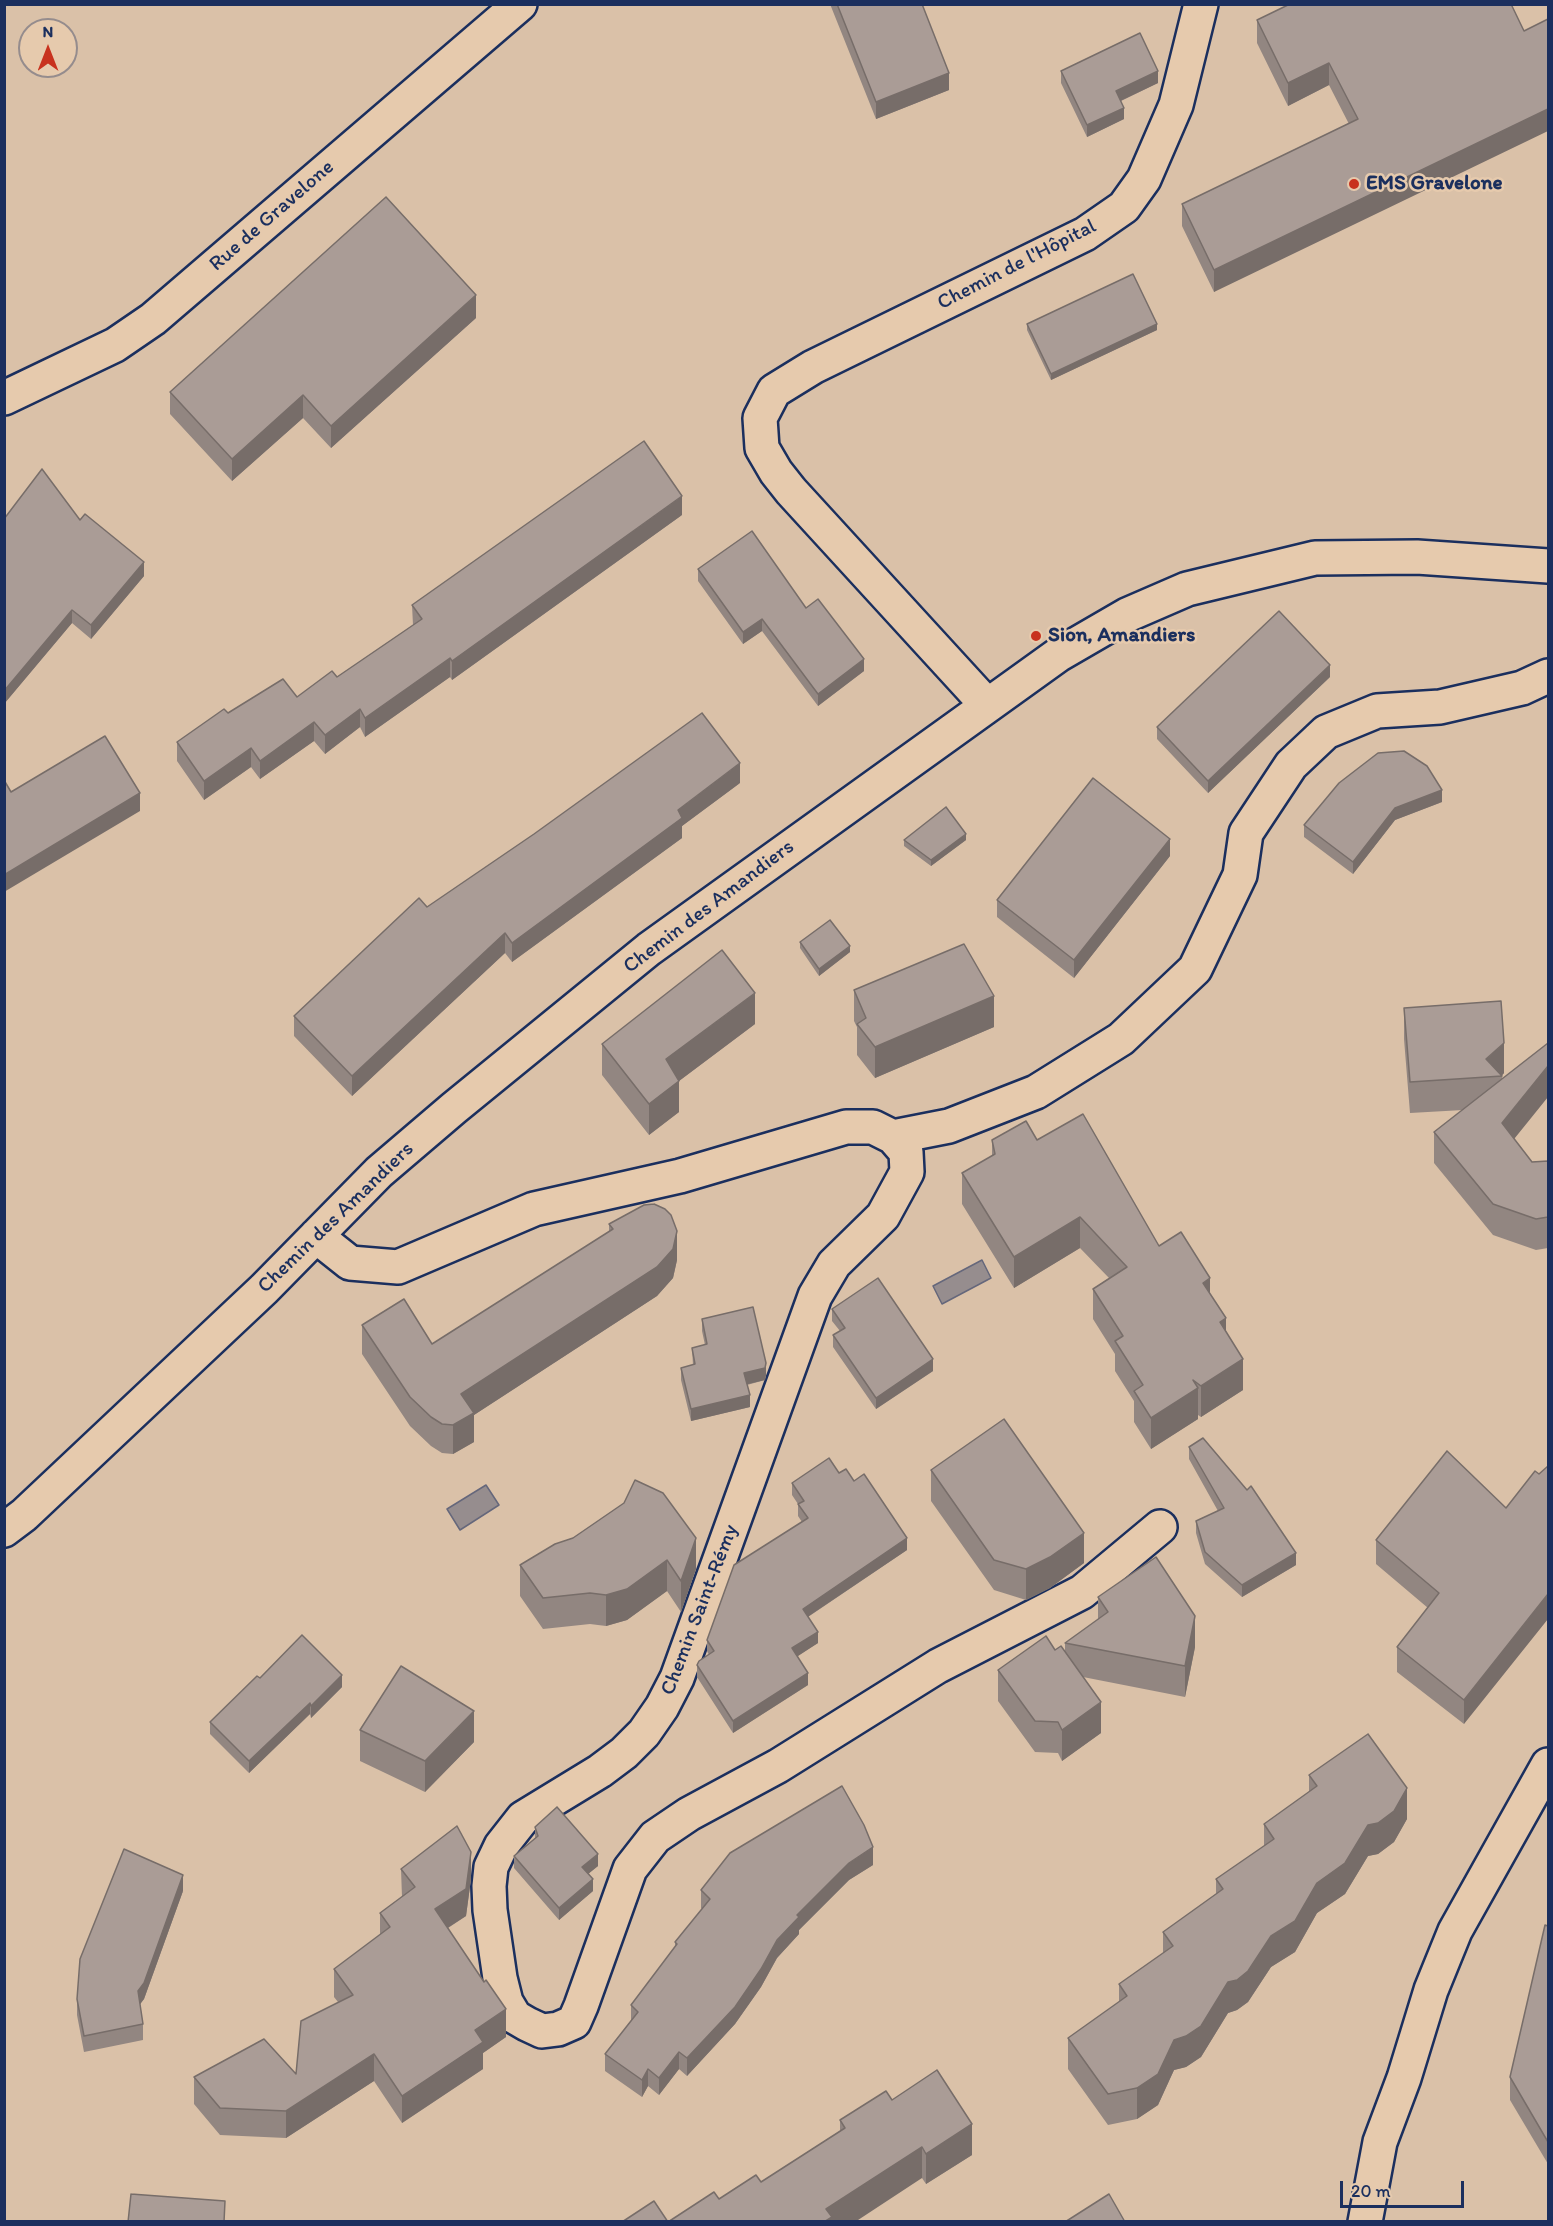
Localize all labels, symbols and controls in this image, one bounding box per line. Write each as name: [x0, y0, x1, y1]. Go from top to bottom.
north arrow: [18, 18, 78, 78]
text: N: [43, 22, 53, 41]
street label: Rue de Gravelone: [204, 155, 340, 277]
place label: EMS Gravelone: [1366, 171, 1503, 197]
marker: EMS Gravelone: [1347, 177, 1361, 191]
street label: Chemin de l'Hôpital: [933, 214, 1101, 316]
place label: Sion, Amandiers: [1048, 623, 1195, 649]
marker: Sion, Amandiers: [1029, 629, 1043, 643]
street label: Chemin des Amandiers: [619, 835, 799, 979]
street label: Chemin des Amandiers: [253, 1137, 419, 1299]
street label: Chemin Saint-Rémy: [656, 1521, 744, 1699]
scale bar: [1343, 2169, 1468, 2207]
text: 20 m: [1351, 2180, 1391, 2202]

